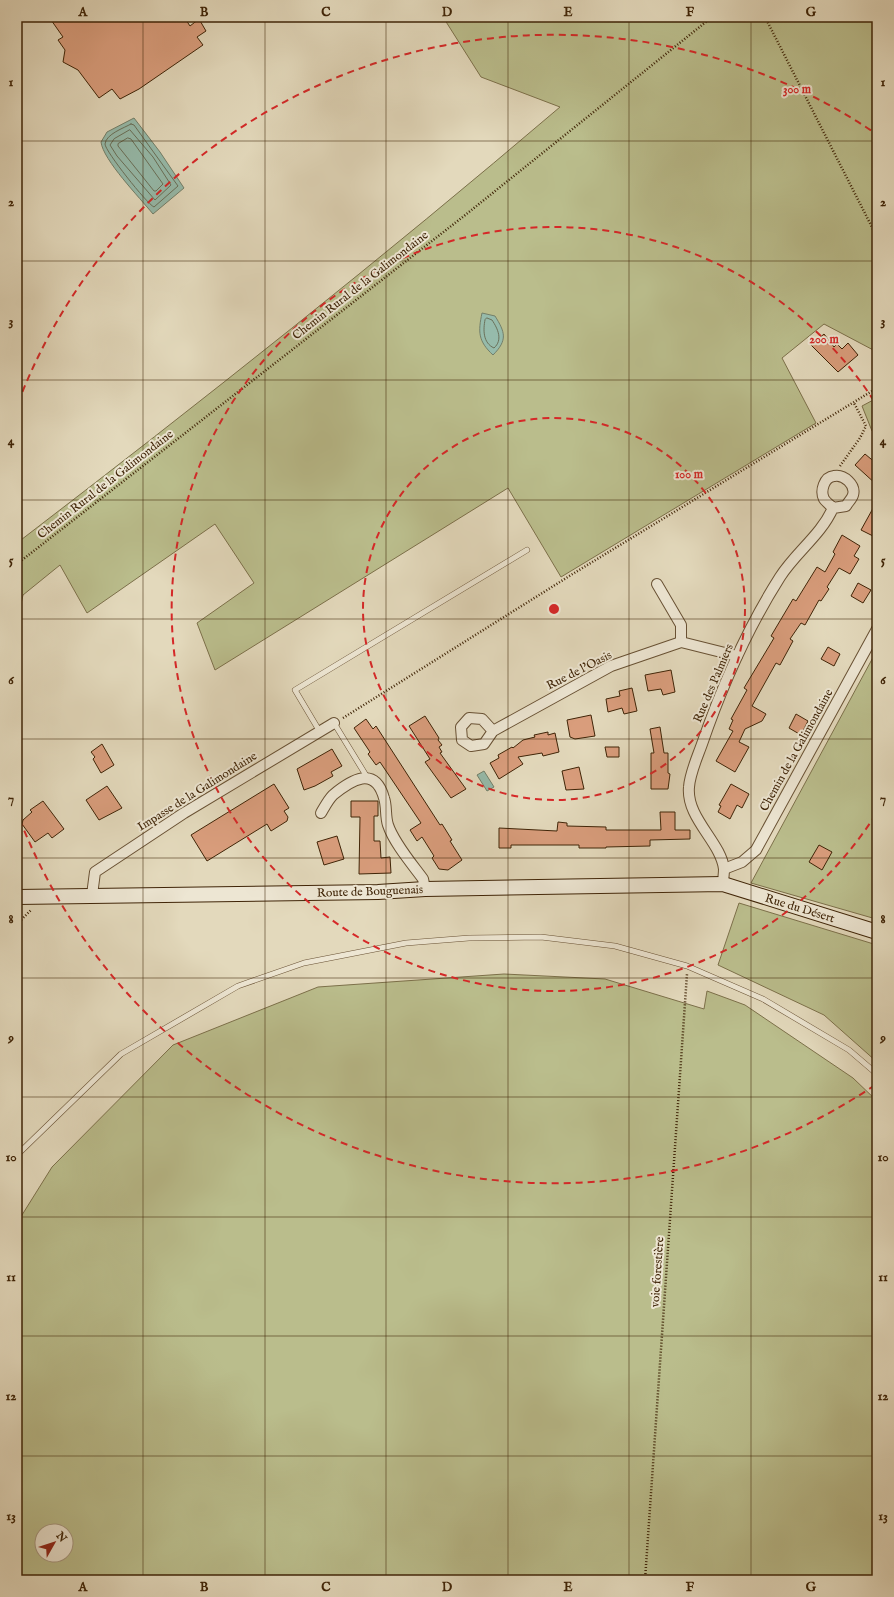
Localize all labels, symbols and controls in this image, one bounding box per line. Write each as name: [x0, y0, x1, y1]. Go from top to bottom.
text: A: [78, 4, 89, 21]
text: B: [200, 4, 209, 21]
text: C: [321, 4, 331, 21]
text: D: [442, 4, 453, 21]
text: E: [563, 4, 573, 21]
text: F: [686, 4, 695, 21]
text: G: [806, 4, 817, 21]
text: 1: [9, 74, 14, 91]
text: 1: [881, 74, 886, 91]
text: 300 m: [783, 82, 812, 97]
text: 2: [8, 194, 14, 211]
text: 2: [880, 194, 886, 211]
street label: Chemin Rural de la Galimondaine: [289, 227, 432, 343]
text: 3: [9, 313, 14, 330]
text: 3: [881, 313, 886, 330]
text: 200 m: [809, 332, 839, 347]
street label: Chemin Rural de la Galimondaine: [34, 426, 177, 542]
text: 4: [8, 433, 15, 450]
text: 4: [880, 433, 887, 450]
text: 100 m: [675, 467, 704, 482]
text: 5: [9, 552, 14, 569]
text: 5: [881, 552, 886, 569]
centre of rings: [547, 602, 561, 616]
street label: Rue des Palmiers: [690, 642, 737, 725]
street label: Rue de l'Oasis: [544, 648, 614, 693]
text: 6: [8, 672, 14, 689]
text: 6: [880, 672, 886, 689]
street label: Chemin de la Galimondaine: [757, 686, 837, 814]
street label: Impasse de la Galimondaine: [135, 748, 261, 835]
text: 7: [8, 791, 14, 808]
text: 7: [880, 791, 886, 808]
street label: Route de Bouguenais: [317, 882, 423, 901]
street label: Rue du Désert: [763, 891, 837, 926]
text: 8: [8, 911, 14, 928]
text: 8: [880, 911, 886, 928]
text: 9: [7, 1030, 14, 1047]
text: 9: [879, 1030, 886, 1047]
text: 10: [5, 1149, 17, 1166]
text: 10: [877, 1149, 889, 1166]
street label: voie forestière: [648, 1236, 667, 1308]
text: 11: [6, 1269, 16, 1286]
text: 11: [878, 1269, 888, 1286]
text: 12: [6, 1388, 16, 1405]
text: 12: [878, 1388, 888, 1405]
text: 13: [6, 1508, 16, 1525]
text: 13: [878, 1508, 888, 1525]
north arrow: [34, 1523, 74, 1563]
text: N: [52, 1528, 70, 1546]
text: A: [78, 1579, 89, 1596]
text: B: [200, 1579, 209, 1596]
text: C: [321, 1579, 331, 1596]
text: D: [442, 1579, 453, 1596]
text: E: [563, 1579, 573, 1596]
text: F: [686, 1579, 695, 1596]
text: G: [806, 1579, 817, 1596]

